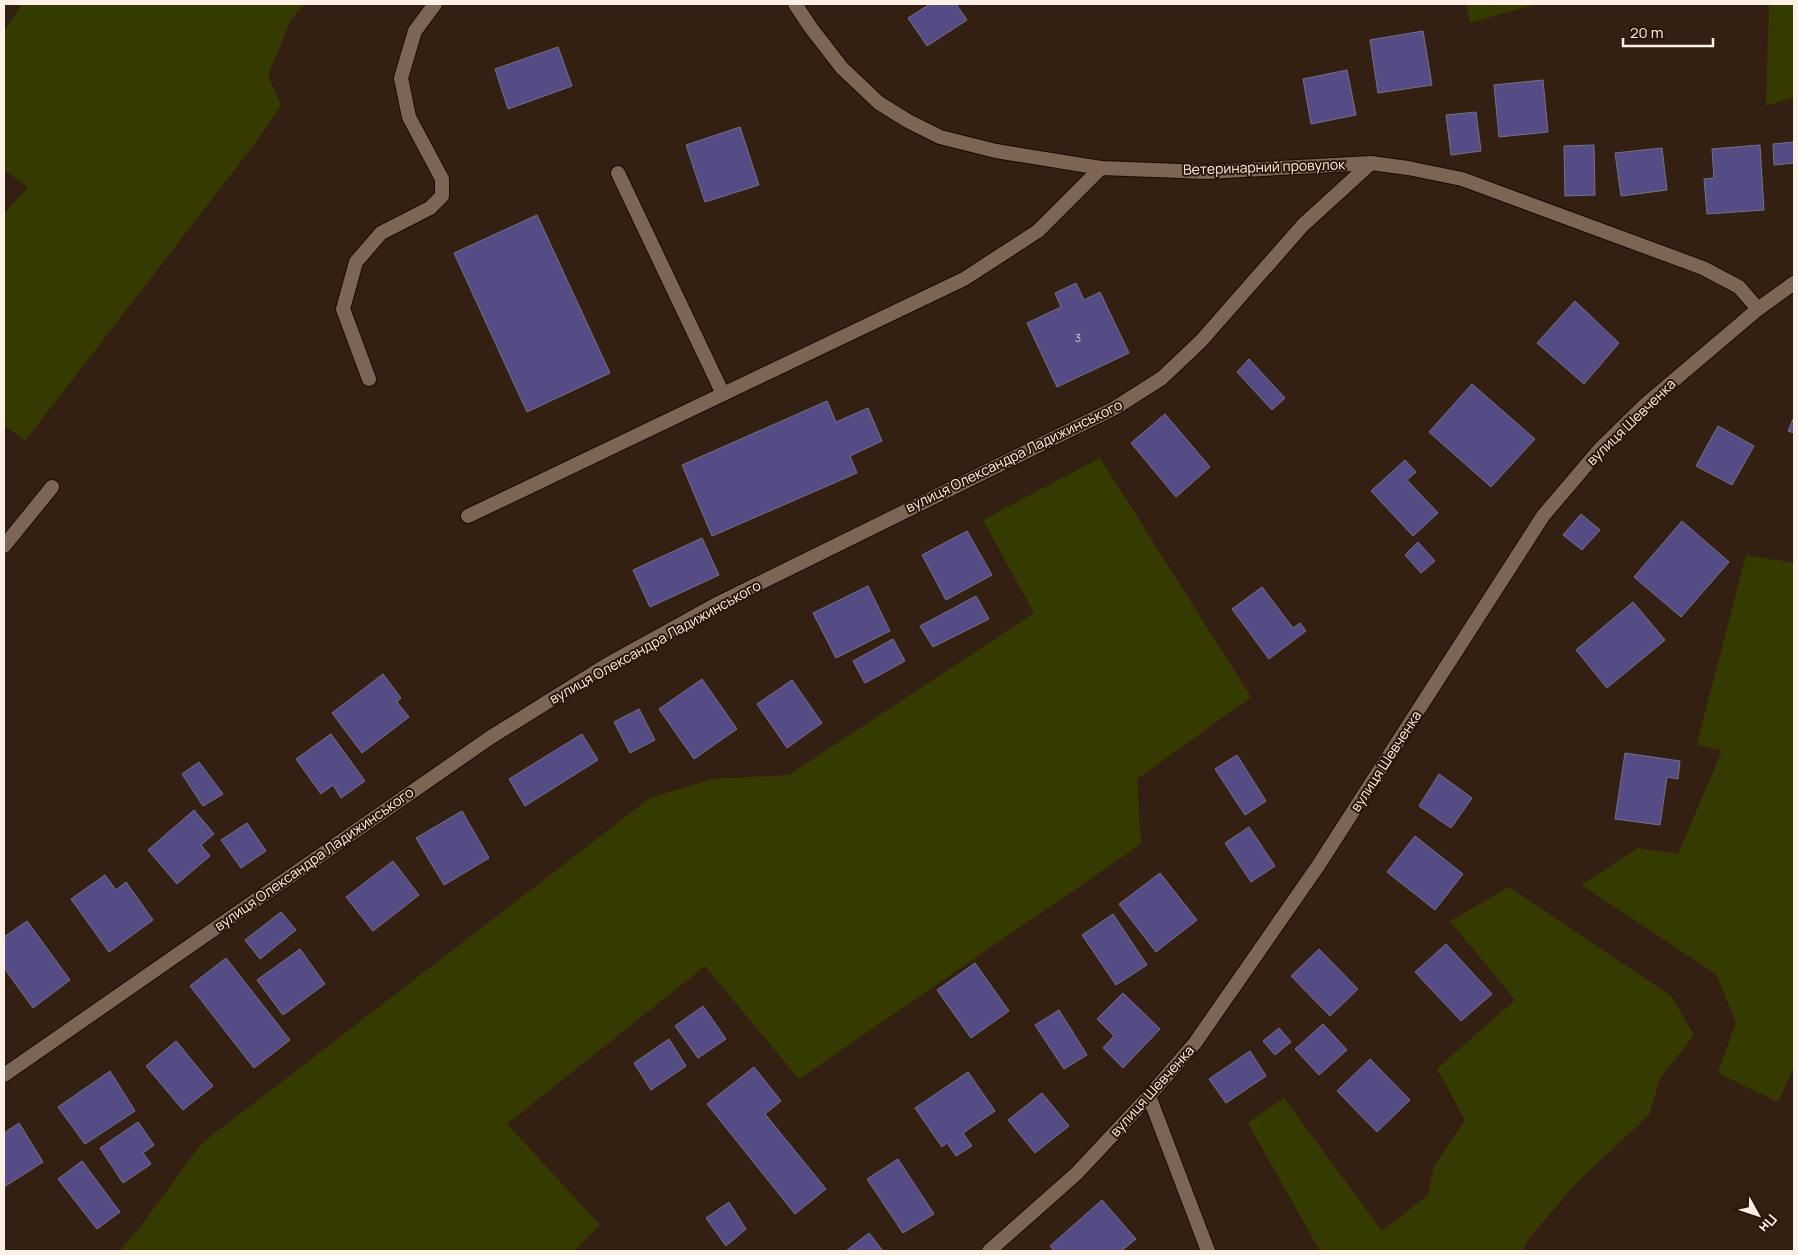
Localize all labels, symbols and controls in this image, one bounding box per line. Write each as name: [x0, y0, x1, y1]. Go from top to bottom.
scale bar: [1623, 15, 1713, 47]
text: 20 m: [1630, 22, 1663, 43]
street label: Ветеринарний провулок: [1183, 154, 1346, 179]
house number: 3: [1075, 330, 1081, 345]
street label: вулиця Шевченка: [1582, 374, 1679, 469]
street label: вулиця Олександра Ладижинського: [902, 395, 1125, 516]
street label: вулиця Олександра Ладижинського: [546, 575, 764, 708]
street label: вулиця Шевченка: [1346, 706, 1425, 815]
street label: вулиця Олександра Ладижинського: [210, 782, 417, 935]
street label: вулиця Шевченка: [1105, 1041, 1198, 1140]
north arrow: [1733, 1190, 1783, 1240]
text: Пн: [1755, 1210, 1782, 1237]

